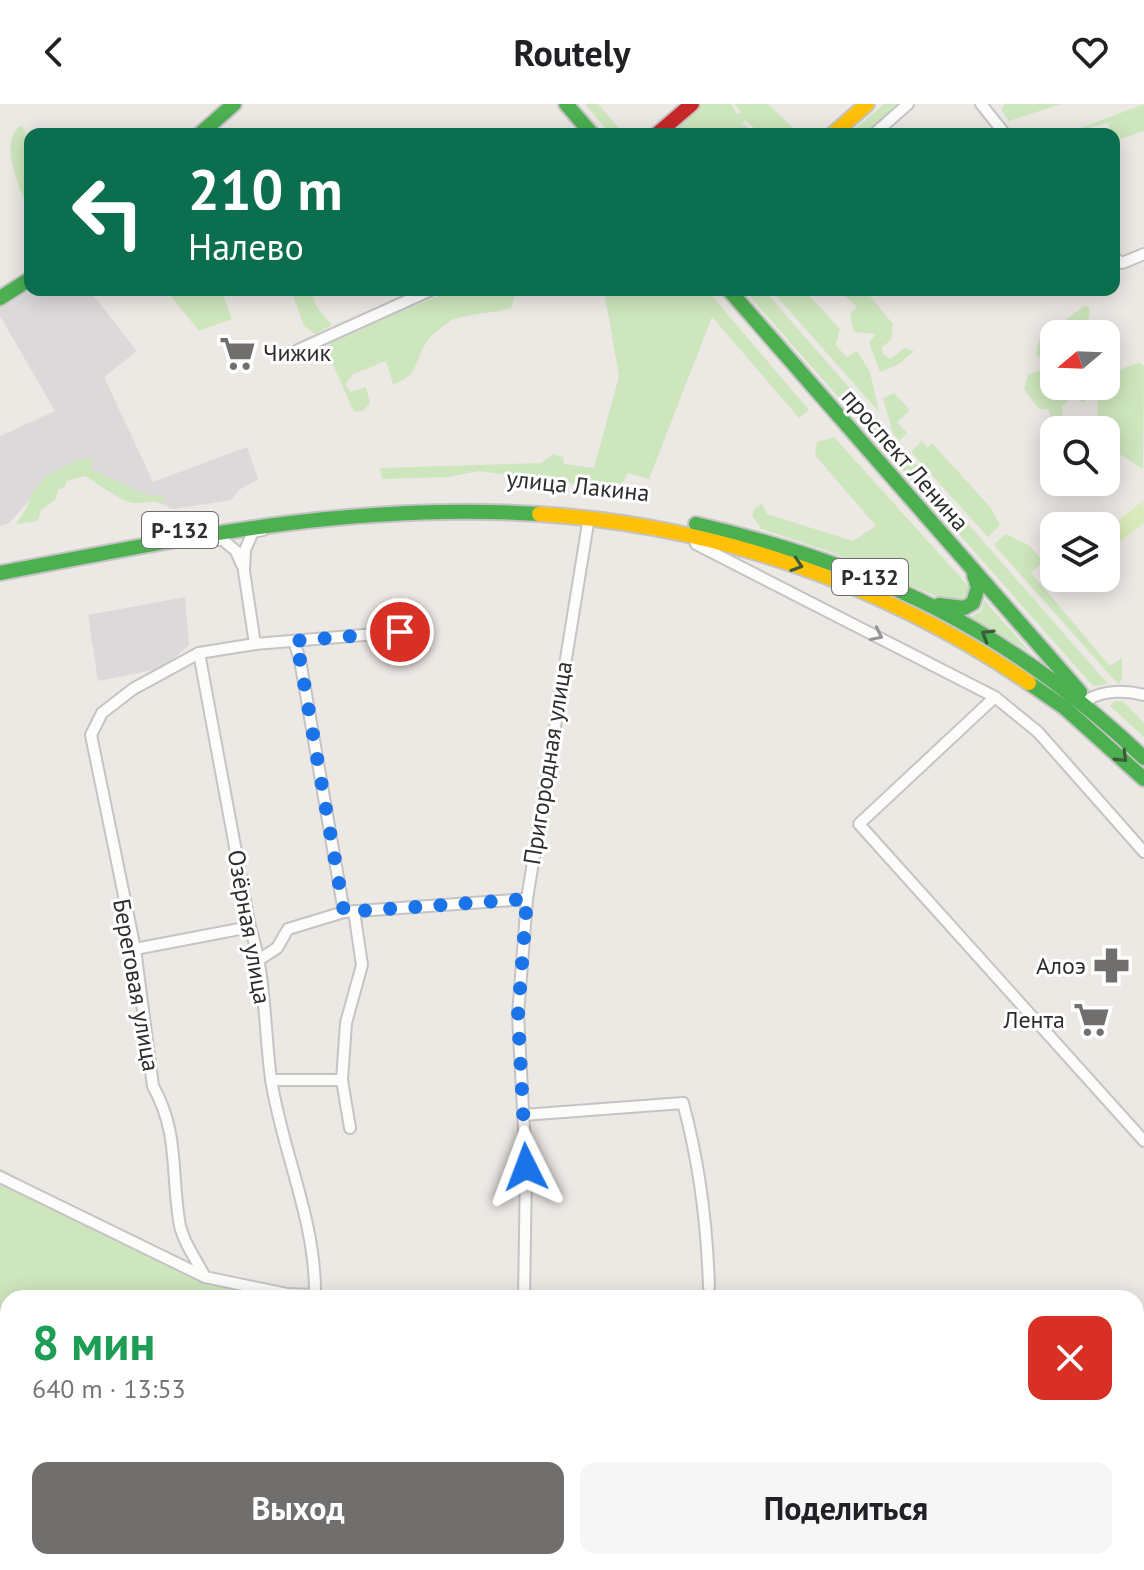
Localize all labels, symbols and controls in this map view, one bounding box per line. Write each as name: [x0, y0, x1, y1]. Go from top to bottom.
text: Routely: [513, 29, 631, 76]
icon: back: [32, 30, 76, 74]
icon: heart: [1068, 30, 1112, 74]
text: 210 m: [188, 153, 343, 225]
icon: left: [56, 160, 160, 264]
text: Налево: [188, 223, 304, 270]
north arrow: [1040, 320, 1120, 400]
map controls: [1040, 320, 1120, 592]
supermarket icon: Чижик: [218, 334, 256, 372]
place label: Чижик: [263, 337, 332, 368]
street label: проспект Ленина: [835, 382, 976, 537]
button: search: [1040, 416, 1120, 496]
street label: улица Лакина: [505, 463, 651, 508]
road number: Р-132: [142, 512, 218, 548]
button: layers: [1040, 512, 1120, 592]
one-way arrow: [790, 556, 804, 572]
road number: Р-132: [832, 559, 908, 595]
pin: [366, 598, 434, 666]
icon: arrive: [378, 610, 422, 654]
one-way arrow: [869, 625, 884, 640]
one-way arrow: [981, 630, 996, 645]
street label: Пригородная улица: [516, 659, 579, 867]
one-way arrow: [1113, 748, 1127, 762]
street label: Озёрная улица: [221, 847, 278, 1006]
street label: Береговая улица: [106, 896, 167, 1074]
pharmacy icon: Алоэ: [1093, 947, 1131, 985]
place label: Алоэ: [1036, 950, 1086, 981]
supermarket icon: Лента: [1072, 1001, 1110, 1039]
place label: Лента: [1002, 1004, 1065, 1035]
position arrow: [484, 1125, 568, 1209]
text: 8 мин: [32, 1311, 155, 1373]
button: close: [1028, 1316, 1112, 1400]
text: 640 m · 13:53: [32, 1372, 186, 1405]
button: Выход: [32, 1462, 564, 1554]
button: Поделиться: [580, 1462, 1112, 1554]

